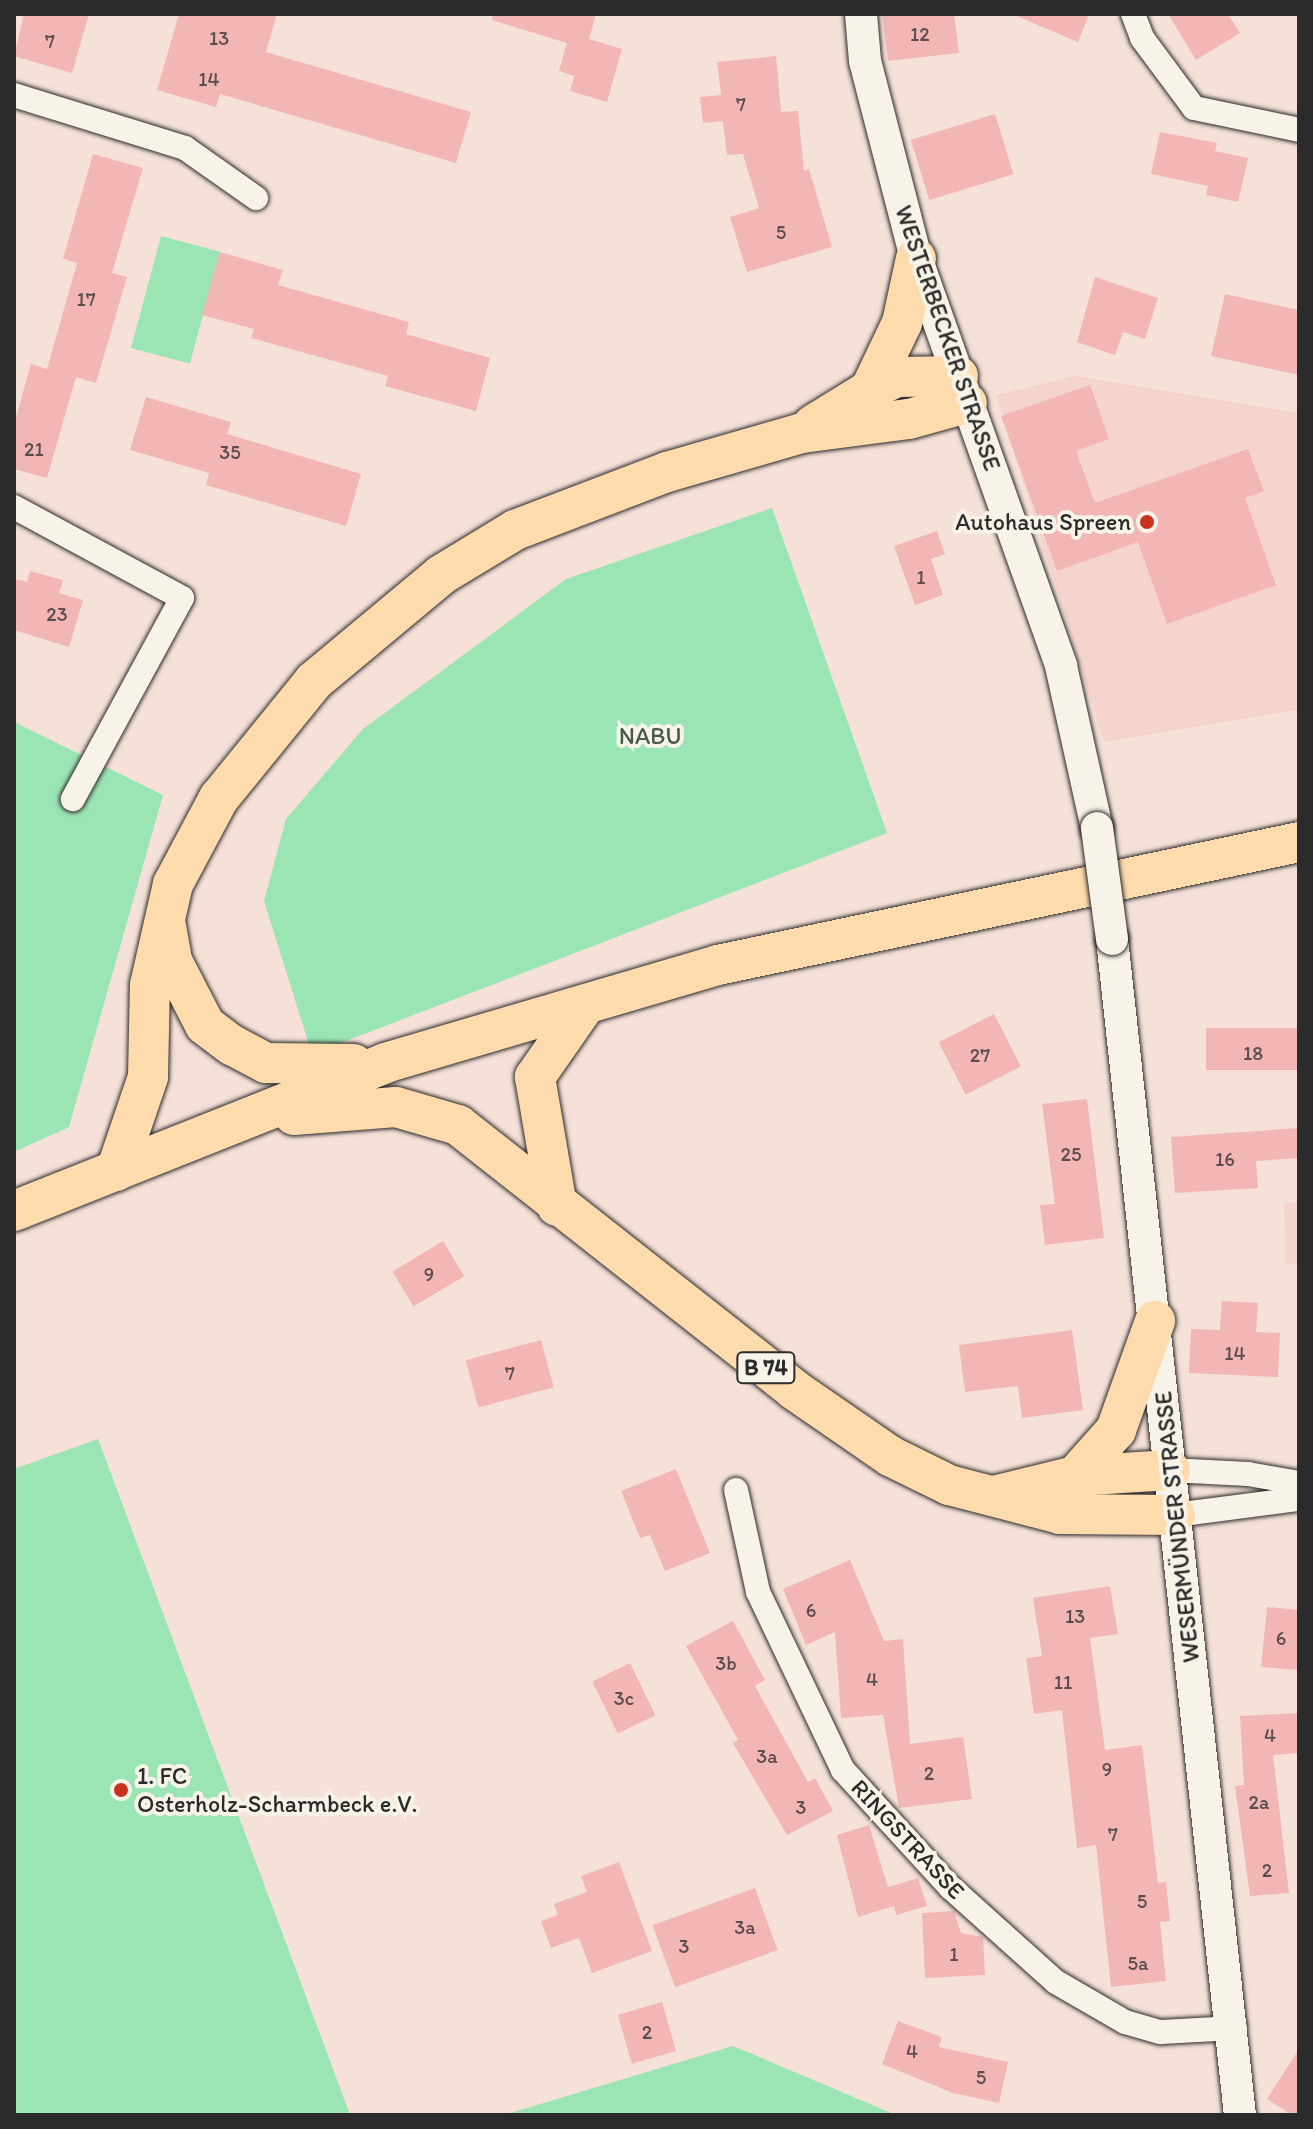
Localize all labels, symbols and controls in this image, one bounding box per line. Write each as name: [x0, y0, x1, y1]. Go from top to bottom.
house number: 12: [910, 22, 930, 46]
house number: 13: [209, 26, 229, 50]
house number: 7: [45, 29, 55, 53]
house number: 14: [198, 67, 220, 91]
house number: 7: [736, 92, 746, 116]
street label: WESTERBECKER STRASSE: [889, 201, 1007, 475]
house number: 5: [776, 220, 786, 244]
house number: 17: [76, 287, 96, 311]
house number: 21: [24, 437, 44, 461]
house number: 35: [219, 440, 241, 464]
place label: Autohaus Spreen: [955, 508, 1131, 536]
marker: Autohaus Spreen: [1138, 513, 1156, 531]
house number: 1: [916, 565, 926, 589]
house number: 23: [46, 602, 68, 626]
park label: NABU: [619, 722, 681, 750]
house number: 18: [1243, 1041, 1263, 1065]
house number: 27: [970, 1043, 990, 1067]
house number: 25: [1060, 1142, 1082, 1166]
house number: 16: [1215, 1147, 1235, 1171]
house number: 9: [424, 1262, 434, 1286]
house number: 14: [1224, 1341, 1246, 1365]
road number: B 74: [736, 1350, 796, 1386]
house number: 7: [505, 1361, 515, 1385]
street label: WESERMÜNDER STRASSE: [1148, 1390, 1206, 1664]
house number: 6: [806, 1598, 816, 1622]
house number: 13: [1065, 1604, 1085, 1628]
house number: 6: [1276, 1626, 1286, 1650]
house number: 3b: [715, 1651, 737, 1675]
house number: 4: [866, 1667, 878, 1691]
house number: 11: [1054, 1670, 1072, 1694]
house number: 3c: [614, 1686, 634, 1710]
house number: 4: [1264, 1723, 1276, 1747]
house number: 3a: [756, 1744, 778, 1768]
house number: 9: [1102, 1757, 1112, 1781]
house number: 2: [924, 1761, 934, 1785]
place label: 1. FC Osterholz-Scharmbeck e.V.: [137, 1762, 417, 1818]
street label: RINGSTRASSE: [845, 1773, 971, 1905]
marker: 1. FC Osterholz-Scharmbeck e.V.: [112, 1781, 130, 1799]
house number: 2a: [1249, 1790, 1269, 1814]
house number: 3: [796, 1795, 806, 1819]
house number: 7: [1108, 1822, 1118, 1846]
house number: 2: [1262, 1858, 1272, 1882]
house number: 5: [1137, 1889, 1147, 1913]
house number: 3a: [734, 1915, 756, 1939]
house number: 3: [679, 1934, 689, 1958]
house number: 1: [949, 1942, 959, 1966]
house number: 5a: [1128, 1951, 1148, 1975]
house number: 2: [642, 2020, 652, 2044]
house number: 4: [906, 2039, 918, 2063]
house number: 5: [976, 2065, 986, 2089]

